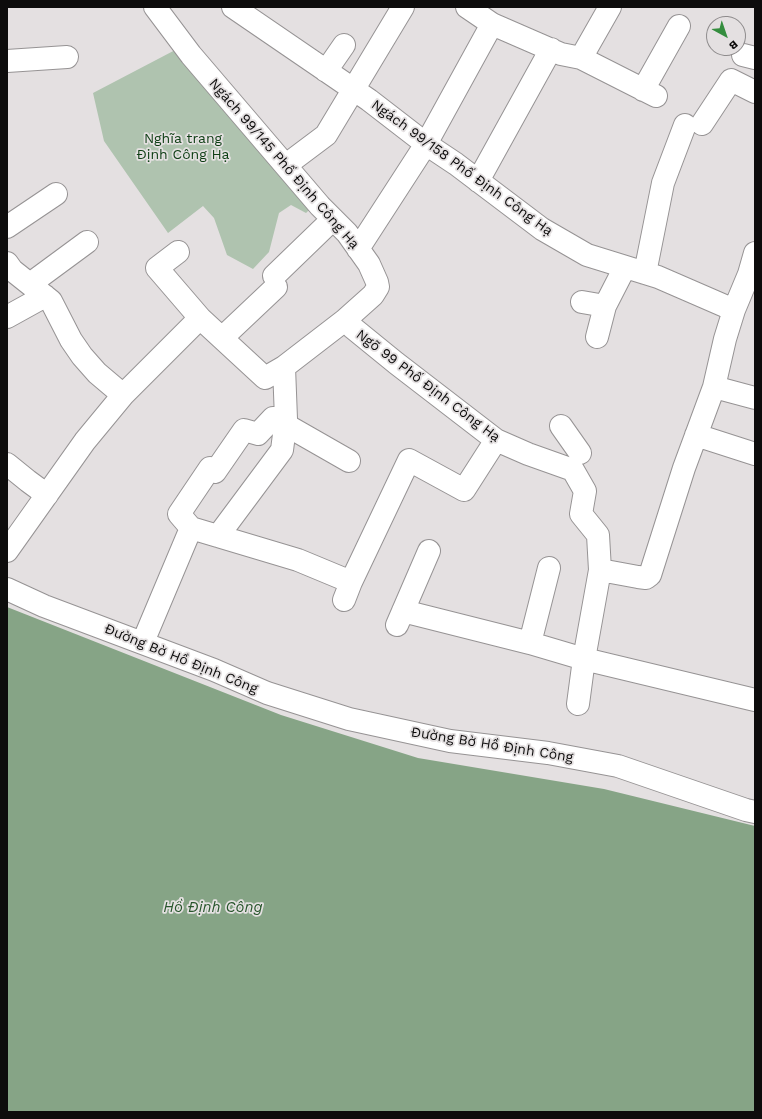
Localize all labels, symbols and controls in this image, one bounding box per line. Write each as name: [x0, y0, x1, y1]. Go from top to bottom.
north arrow: [706, 16, 746, 56]
text: B: [726, 37, 740, 52]
street label: Ngách 99/145 Phố Định Công Hạ: [205, 75, 363, 253]
street label: Ngách 99/158 Phố Định Công Hạ: [368, 96, 556, 240]
park label: Nghĩa trang Định Công Hạ: [136, 131, 230, 164]
street label: Ngõ 99 Phố Định Công Hạ: [353, 326, 503, 446]
street label: Đường Bờ Hồ Định Công: [102, 620, 260, 698]
street label: Đường Bờ Hồ Định Công: [410, 724, 574, 766]
water label: Hồ Định Công: [163, 899, 263, 917]

